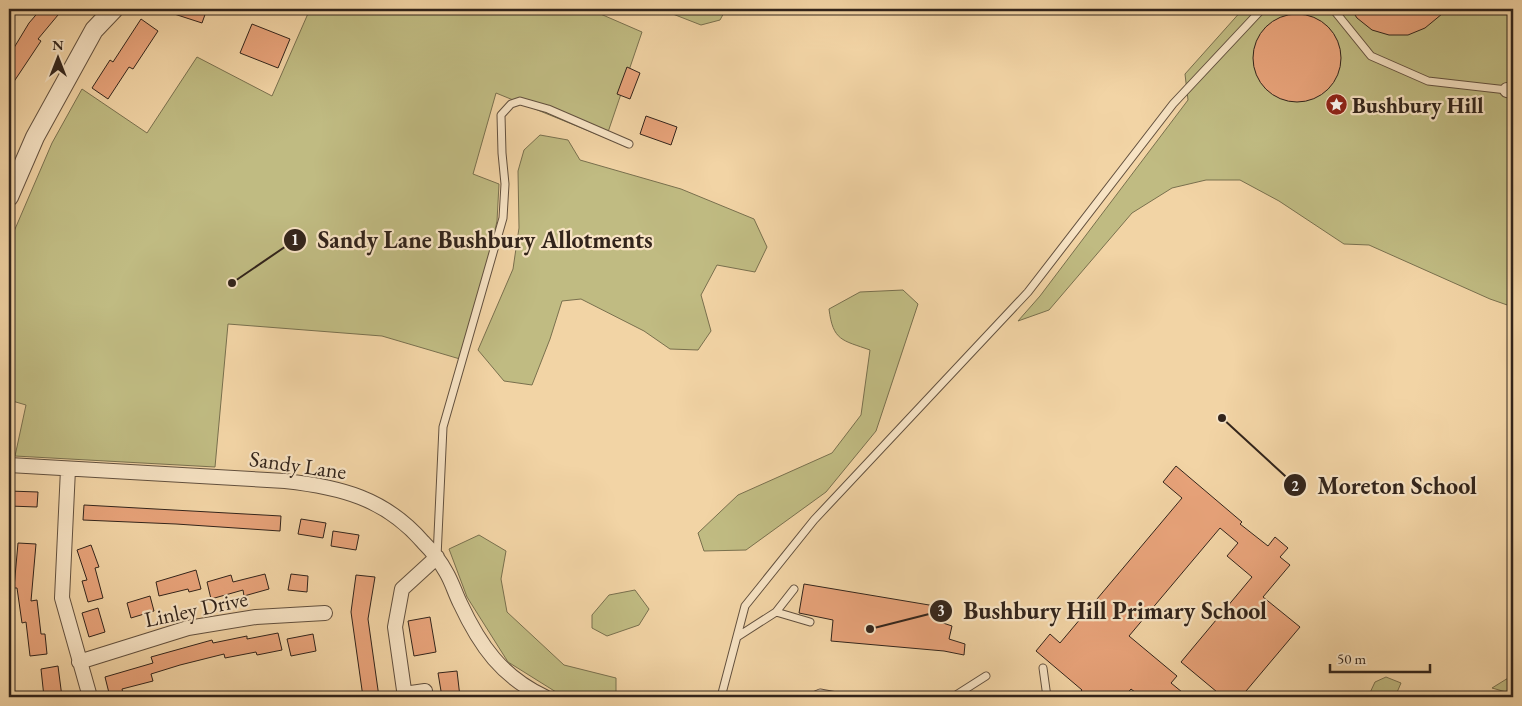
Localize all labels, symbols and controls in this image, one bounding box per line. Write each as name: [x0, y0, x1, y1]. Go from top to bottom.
north arrow: [32, 32, 82, 82]
text: N: [52, 36, 64, 54]
place label: Bushbury Hill: [1352, 91, 1483, 120]
place icon: Bushbury Hill: [1324, 93, 1348, 117]
callout: Sandy Lane Bushbury Allotments: [282, 220, 662, 259]
text: Sandy Lane Bushbury Allotments: [317, 224, 653, 256]
text: 1: [291, 230, 299, 249]
street label: Sandy Lane: [248, 444, 349, 486]
callout: Moreton School: [1282, 466, 1487, 505]
text: Moreton School: [1317, 470, 1477, 501]
text: 2: [1291, 476, 1299, 495]
street label: Linley Drive: [142, 584, 251, 634]
callout: Bushbury Hill Primary School: [928, 591, 1277, 630]
text: Bushbury Hill Primary School: [963, 595, 1267, 627]
text: 3: [937, 601, 945, 620]
scale bar: [1330, 641, 1430, 673]
text: 50 m: [1337, 649, 1366, 668]

